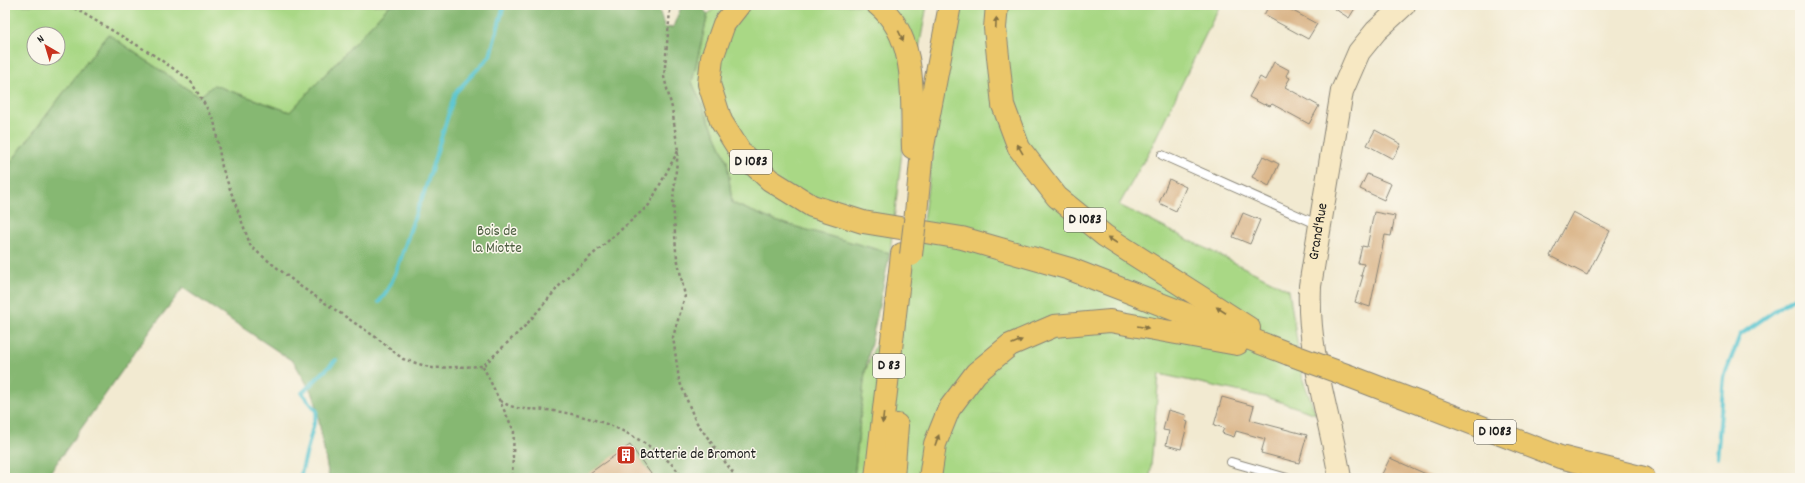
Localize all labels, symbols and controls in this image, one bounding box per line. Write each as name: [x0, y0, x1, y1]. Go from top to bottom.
one-way arrow: [992, 17, 999, 29]
north arrow: [26, 26, 66, 66]
one-way arrow: [898, 30, 904, 42]
text: N: [34, 31, 49, 48]
one-way arrow: [1017, 143, 1024, 155]
road number: D 1083: [730, 150, 772, 174]
street label: Grand'Rue: [1303, 201, 1335, 262]
road number: D 1083: [1064, 208, 1106, 232]
park label: Bois de la Miotte: [472, 221, 522, 260]
one-way arrow: [1106, 236, 1117, 244]
one-way arrow: [1216, 306, 1226, 314]
one-way arrow: [1137, 324, 1149, 330]
one-way arrow: [1011, 339, 1022, 345]
road number: D 83: [873, 354, 905, 378]
one-way arrow: [880, 412, 886, 424]
road number: D 1083: [1474, 420, 1516, 444]
one-way arrow: [934, 433, 940, 445]
building icon: Batterie de Bromont: [615, 444, 637, 466]
place label: Batterie de Bromont: [640, 444, 756, 466]

